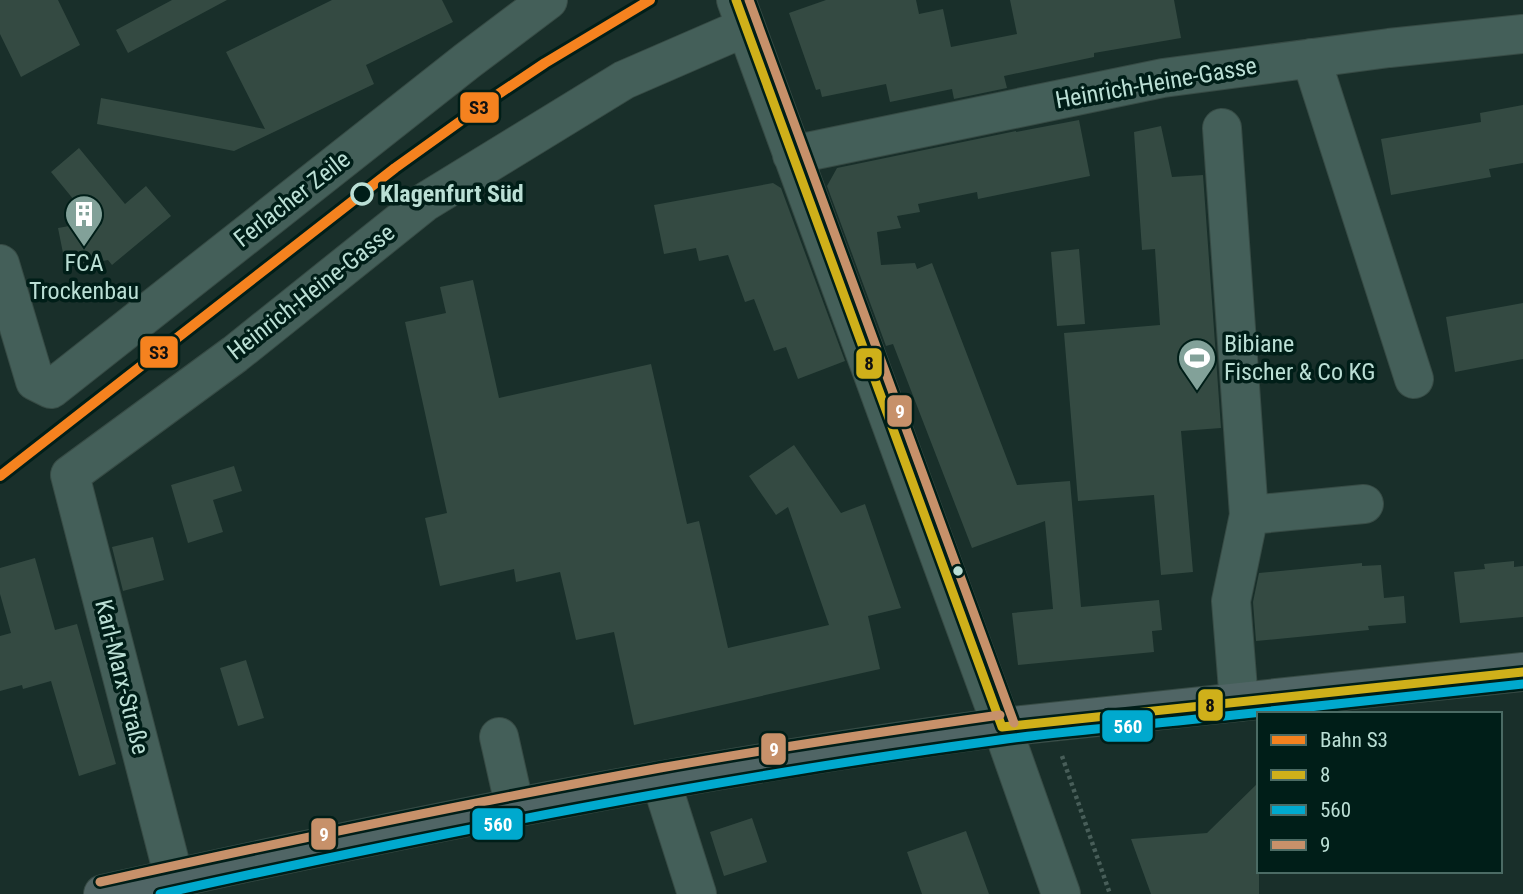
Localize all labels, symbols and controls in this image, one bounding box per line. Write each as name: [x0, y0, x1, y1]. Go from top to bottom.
street label: Heinrich-Heine-Gasse: [1053, 52, 1259, 114]
line badge: S3: [459, 91, 500, 124]
text: S3: [469, 96, 489, 119]
street label: Ferlacher Zeile: [228, 145, 356, 253]
place label: Klagenfurt Süd: [380, 180, 524, 208]
marker: Klagenfurt Süd: [351, 183, 373, 205]
building icon: FCA Trockenbau: [63, 193, 105, 248]
street label: Heinrich-Heine-Gasse: [222, 218, 400, 366]
place label: FCA Trockenbau: [29, 249, 139, 305]
place label: Bibiane Fischer & Co KG: [1224, 330, 1375, 386]
line badge: S3: [139, 335, 179, 369]
sports icon: Bibiane Fischer & Co KG: [1176, 337, 1218, 392]
text: S3: [149, 341, 169, 364]
line badge: 8: [855, 347, 883, 380]
text: 8: [864, 352, 874, 375]
line badge: 9: [886, 394, 913, 428]
text: 9: [895, 400, 905, 423]
unlabelled marker: [951, 564, 965, 578]
street label: Karl-Marx-Straße: [89, 597, 155, 757]
line badge: 8: [1197, 688, 1224, 722]
text: 8: [1205, 694, 1215, 717]
line badge: 560: [1101, 709, 1154, 743]
legend: [1257, 712, 1502, 873]
text: 560: [1114, 715, 1142, 738]
text: Bahn S3: [1320, 728, 1388, 752]
line badge: 9: [760, 732, 787, 766]
text: 9: [769, 738, 779, 761]
text: 8: [1320, 763, 1330, 787]
text: 560: [1320, 798, 1351, 822]
line badge: 560: [471, 807, 524, 841]
text: 560: [484, 813, 512, 836]
line badge: 9: [310, 817, 337, 851]
text: 9: [319, 823, 329, 846]
text: 9: [1320, 833, 1330, 857]

